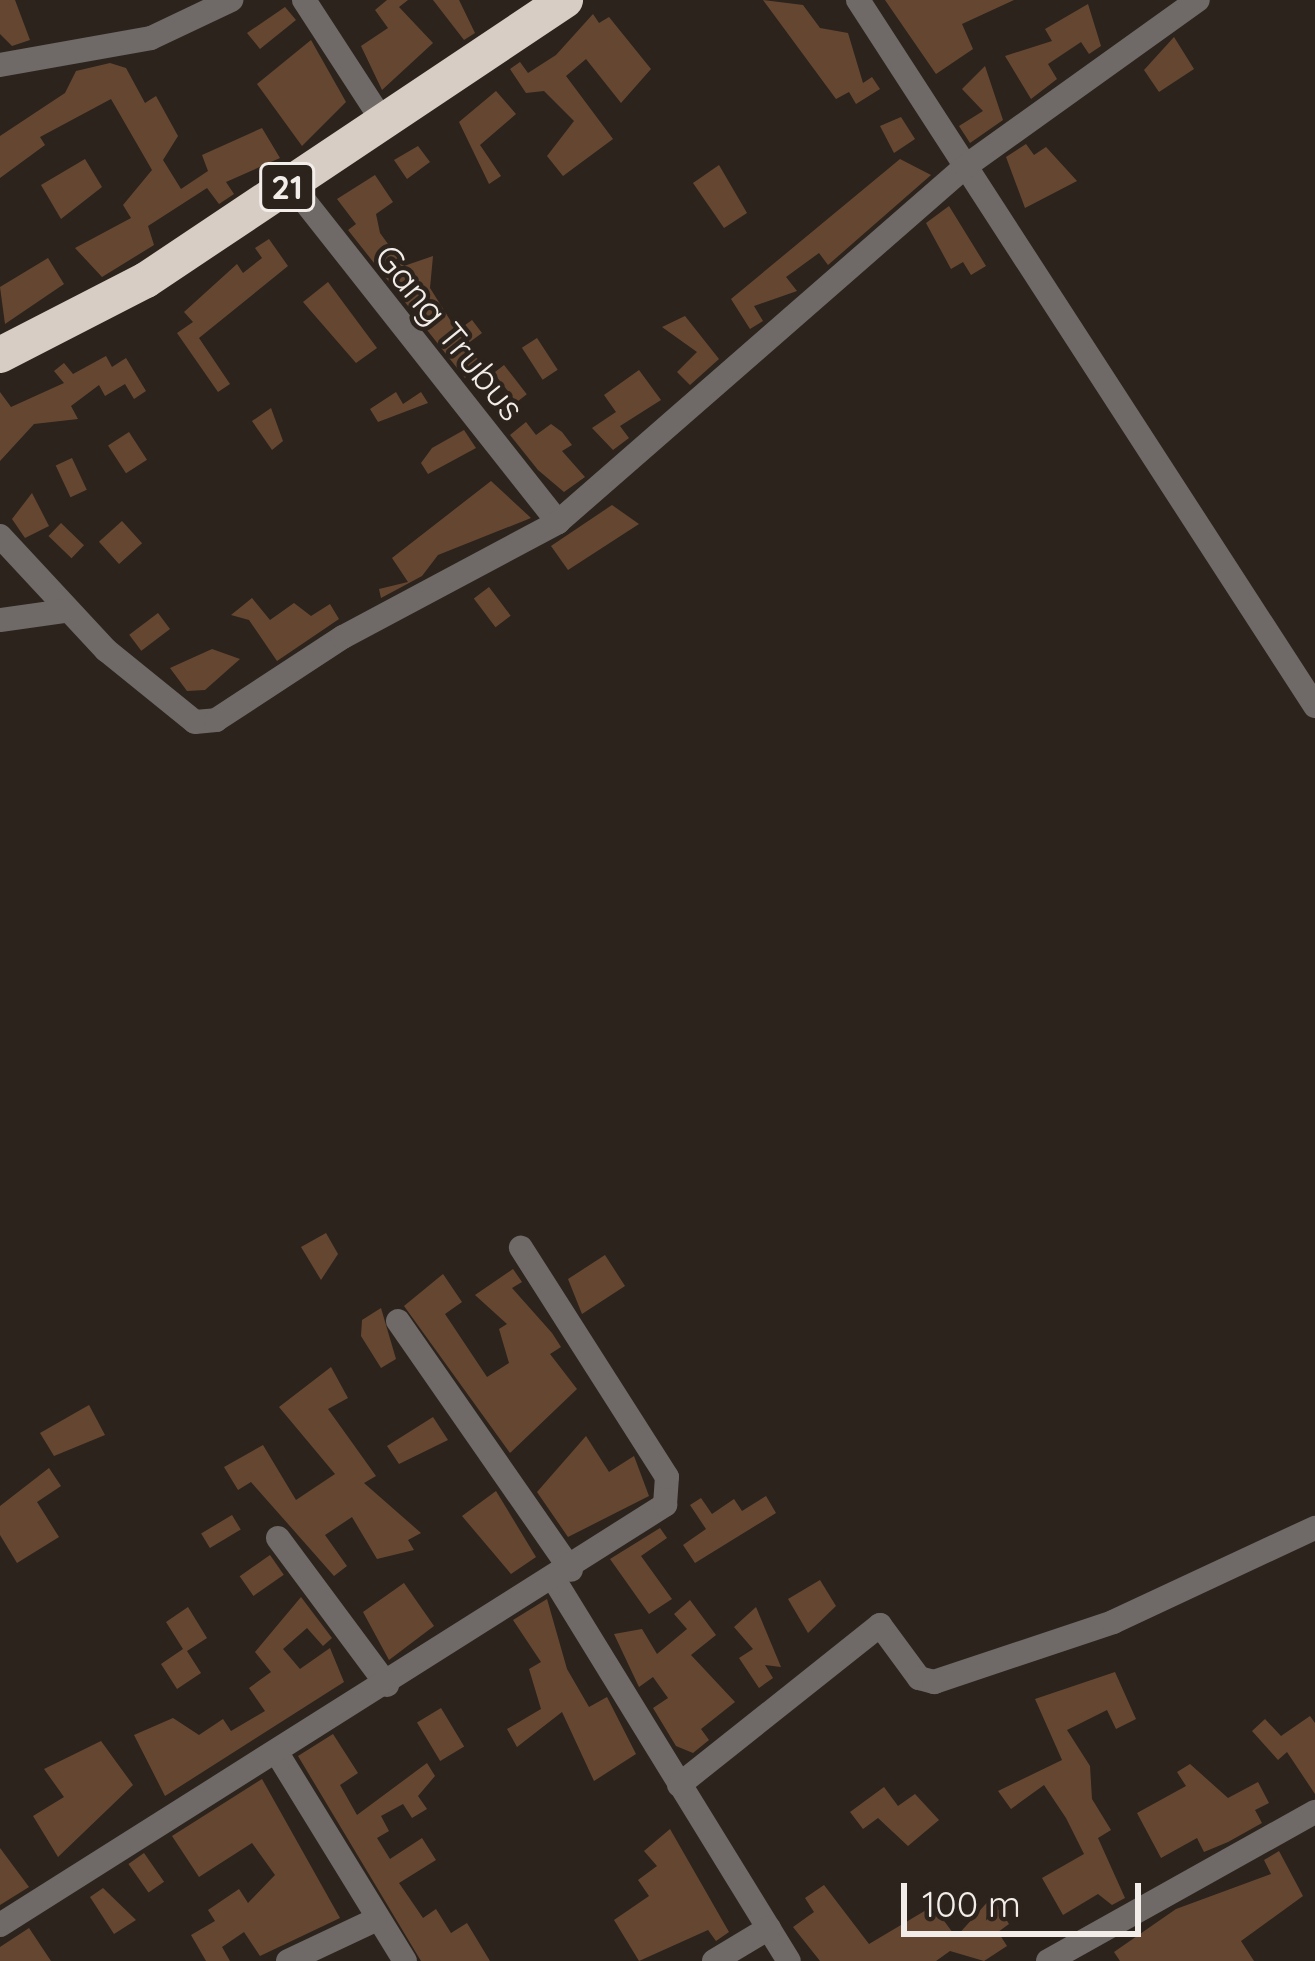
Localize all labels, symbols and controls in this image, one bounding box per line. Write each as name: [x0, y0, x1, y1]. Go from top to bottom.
road number: 21: [257, 160, 317, 214]
street label: Gang Trubus: [366, 235, 534, 429]
scale bar: [907, 1859, 1147, 1933]
text: 100 m: [922, 1881, 1021, 1926]

